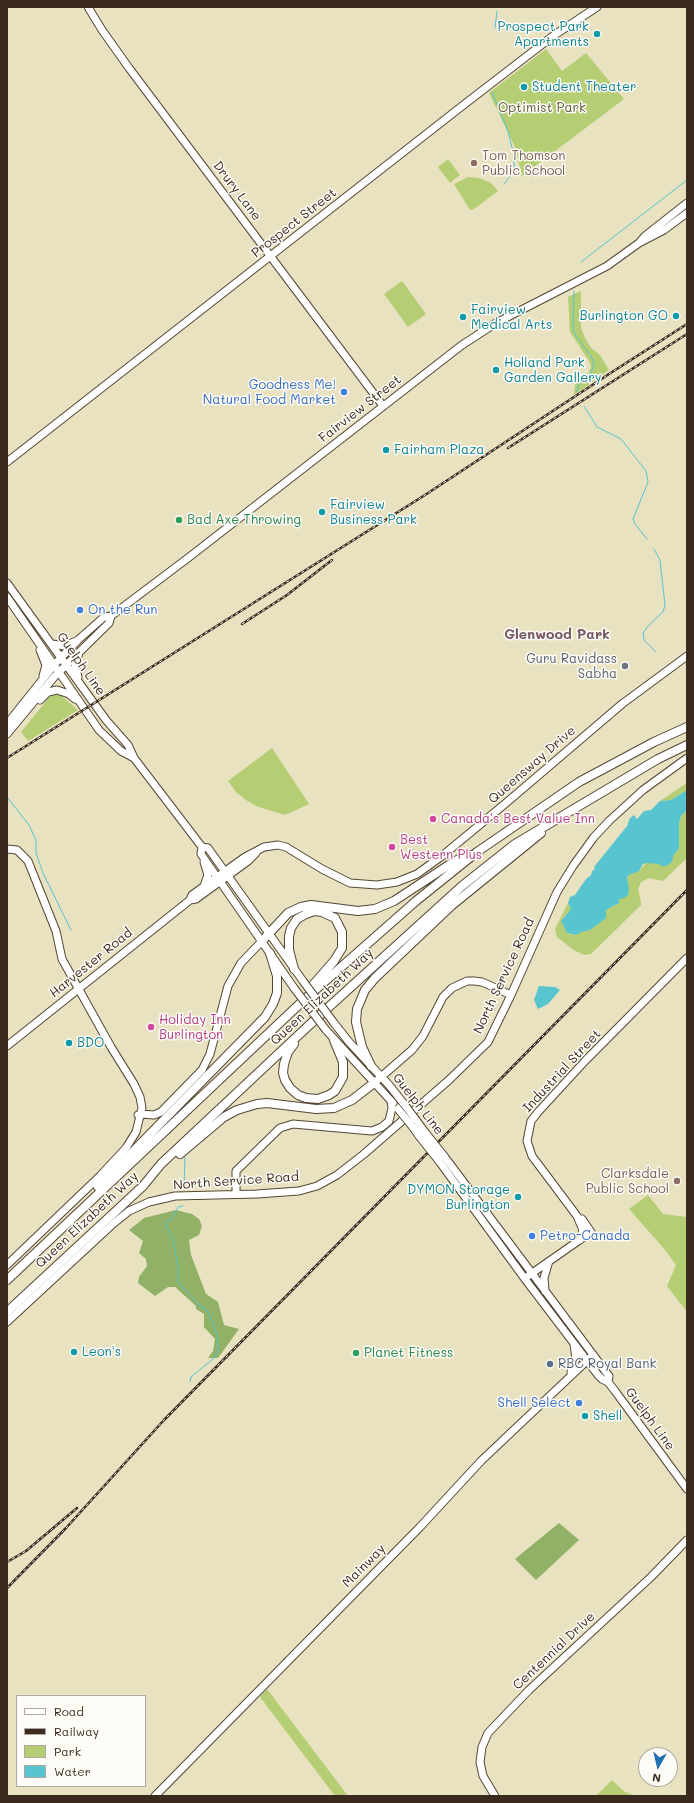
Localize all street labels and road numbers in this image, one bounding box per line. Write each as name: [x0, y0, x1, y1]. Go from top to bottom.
street label: Drury Lane: [210, 158, 264, 224]
street label: Prospect Street: [248, 185, 340, 261]
street label: Fairview Street: [316, 372, 404, 446]
street label: Guelph Line: [53, 629, 109, 699]
street label: Queensway Drive: [485, 723, 579, 807]
street label: North Service Road: [470, 916, 538, 1036]
street label: Harvester Road: [46, 925, 136, 1001]
street label: Queen Elizabeth Way: [267, 945, 377, 1049]
street label: Industrial Street: [520, 1026, 604, 1116]
street label: Guelph Line: [389, 1070, 447, 1138]
street label: Queen Elizabeth Way: [32, 1168, 142, 1272]
street label: North Service Road: [173, 1169, 299, 1193]
street label: Guelph Line: [622, 1385, 678, 1453]
street label: Mainway: [339, 1541, 389, 1591]
street label: Centennial Drive: [510, 1609, 598, 1693]

